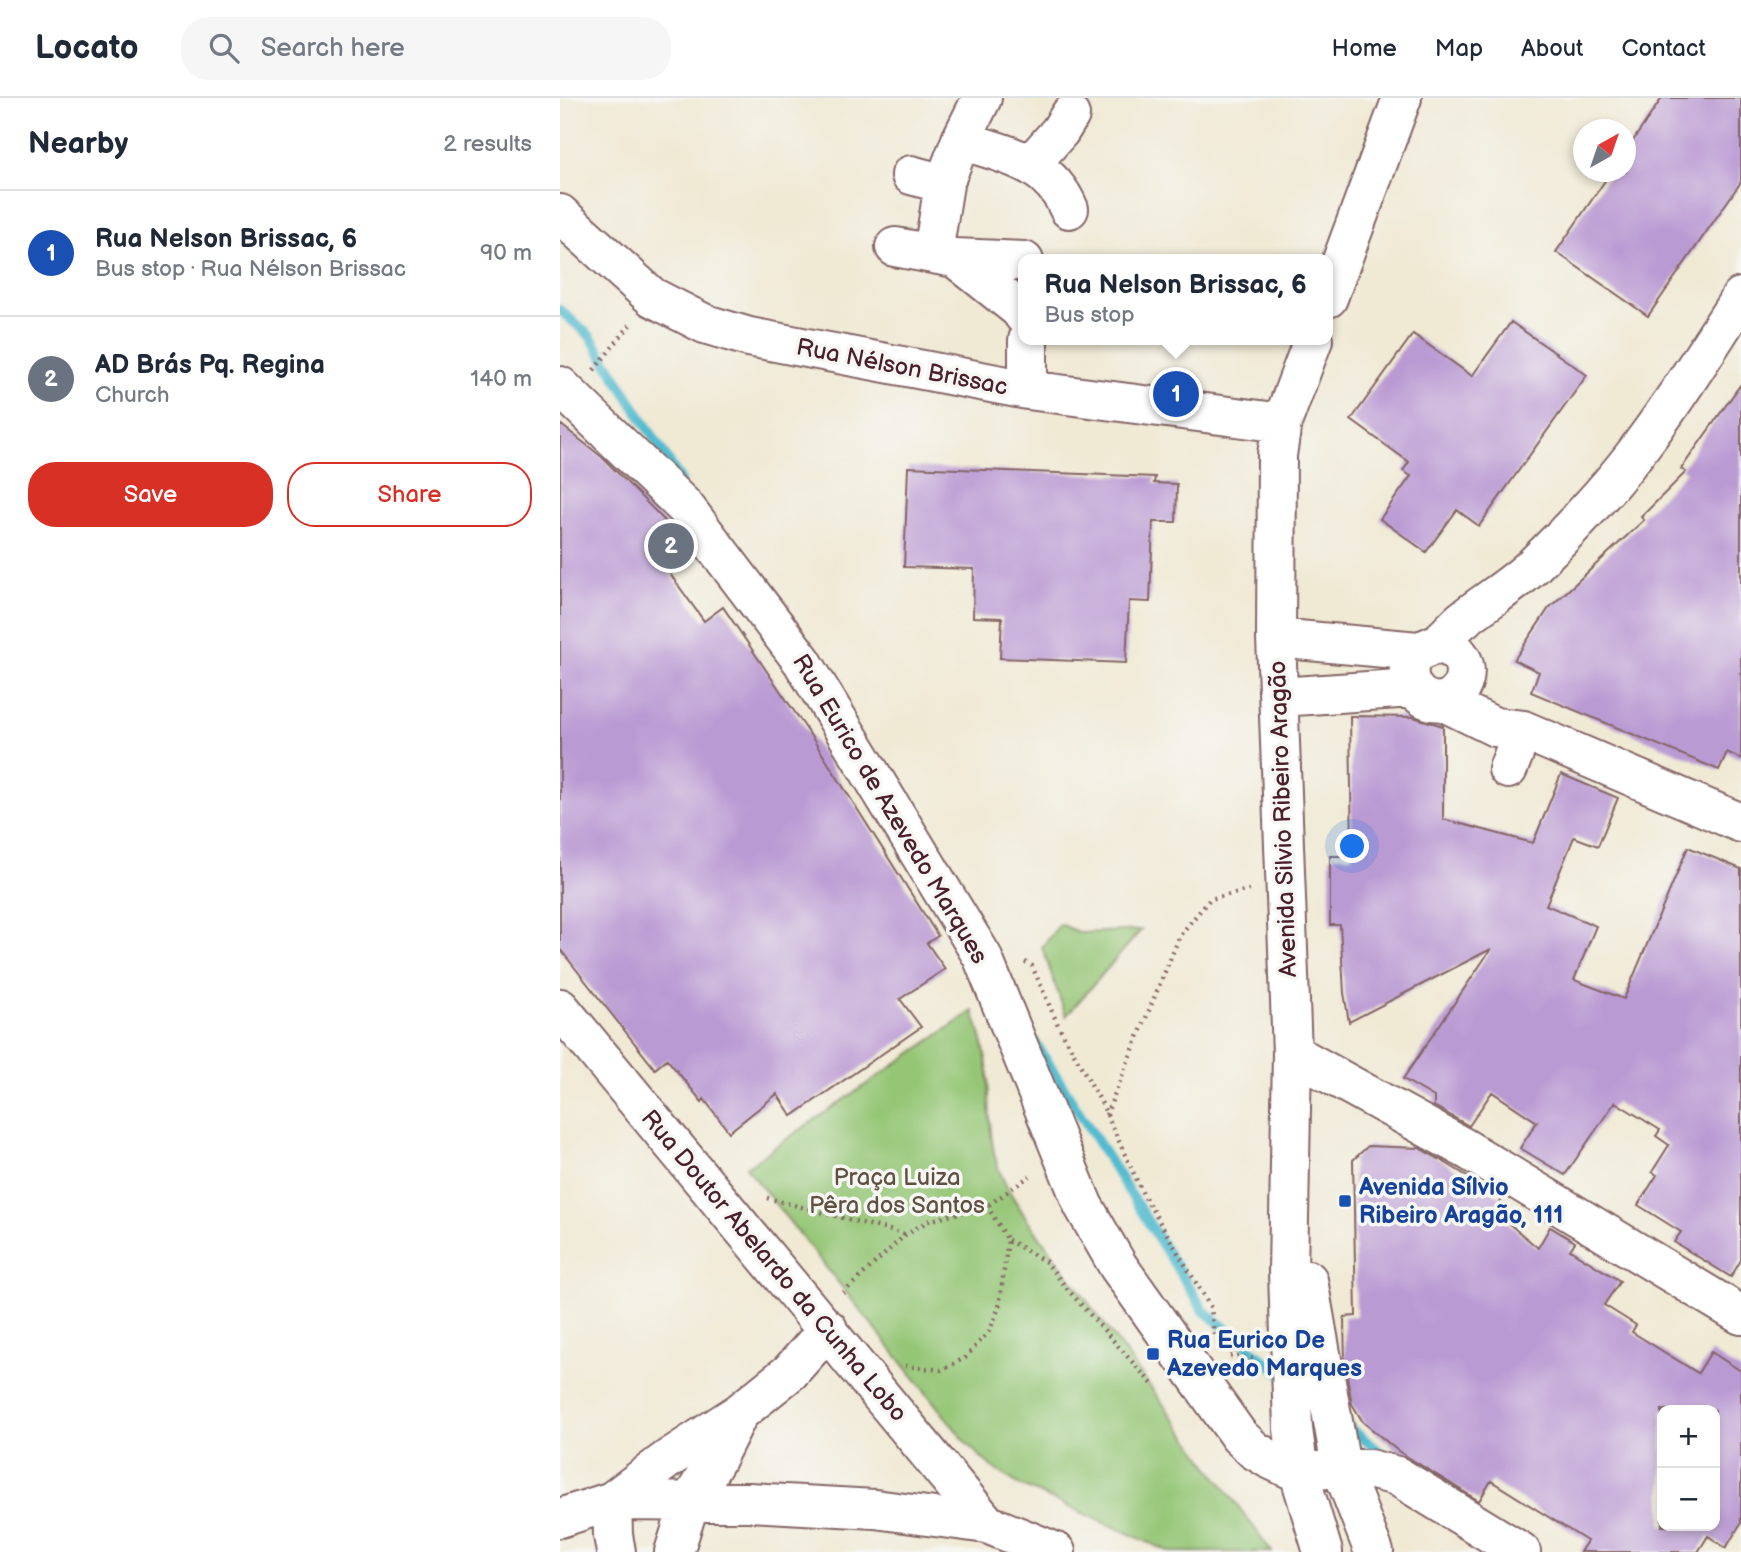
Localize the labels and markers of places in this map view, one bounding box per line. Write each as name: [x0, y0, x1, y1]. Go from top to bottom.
pin: 1: [1153, 368, 1199, 420]
pin: 2: [648, 520, 694, 572]
place label: Avenida Sílvio Ribeiro Aragão, 111: [1358, 1173, 1563, 1230]
marker: Avenida Sílvio Ribeiro Aragão, 111: [1337, 1193, 1353, 1209]
place label: Rua Eurico De Azevedo Marques: [1166, 1326, 1362, 1383]
marker: Rua Eurico De Azevedo Marques: [1145, 1346, 1161, 1362]

